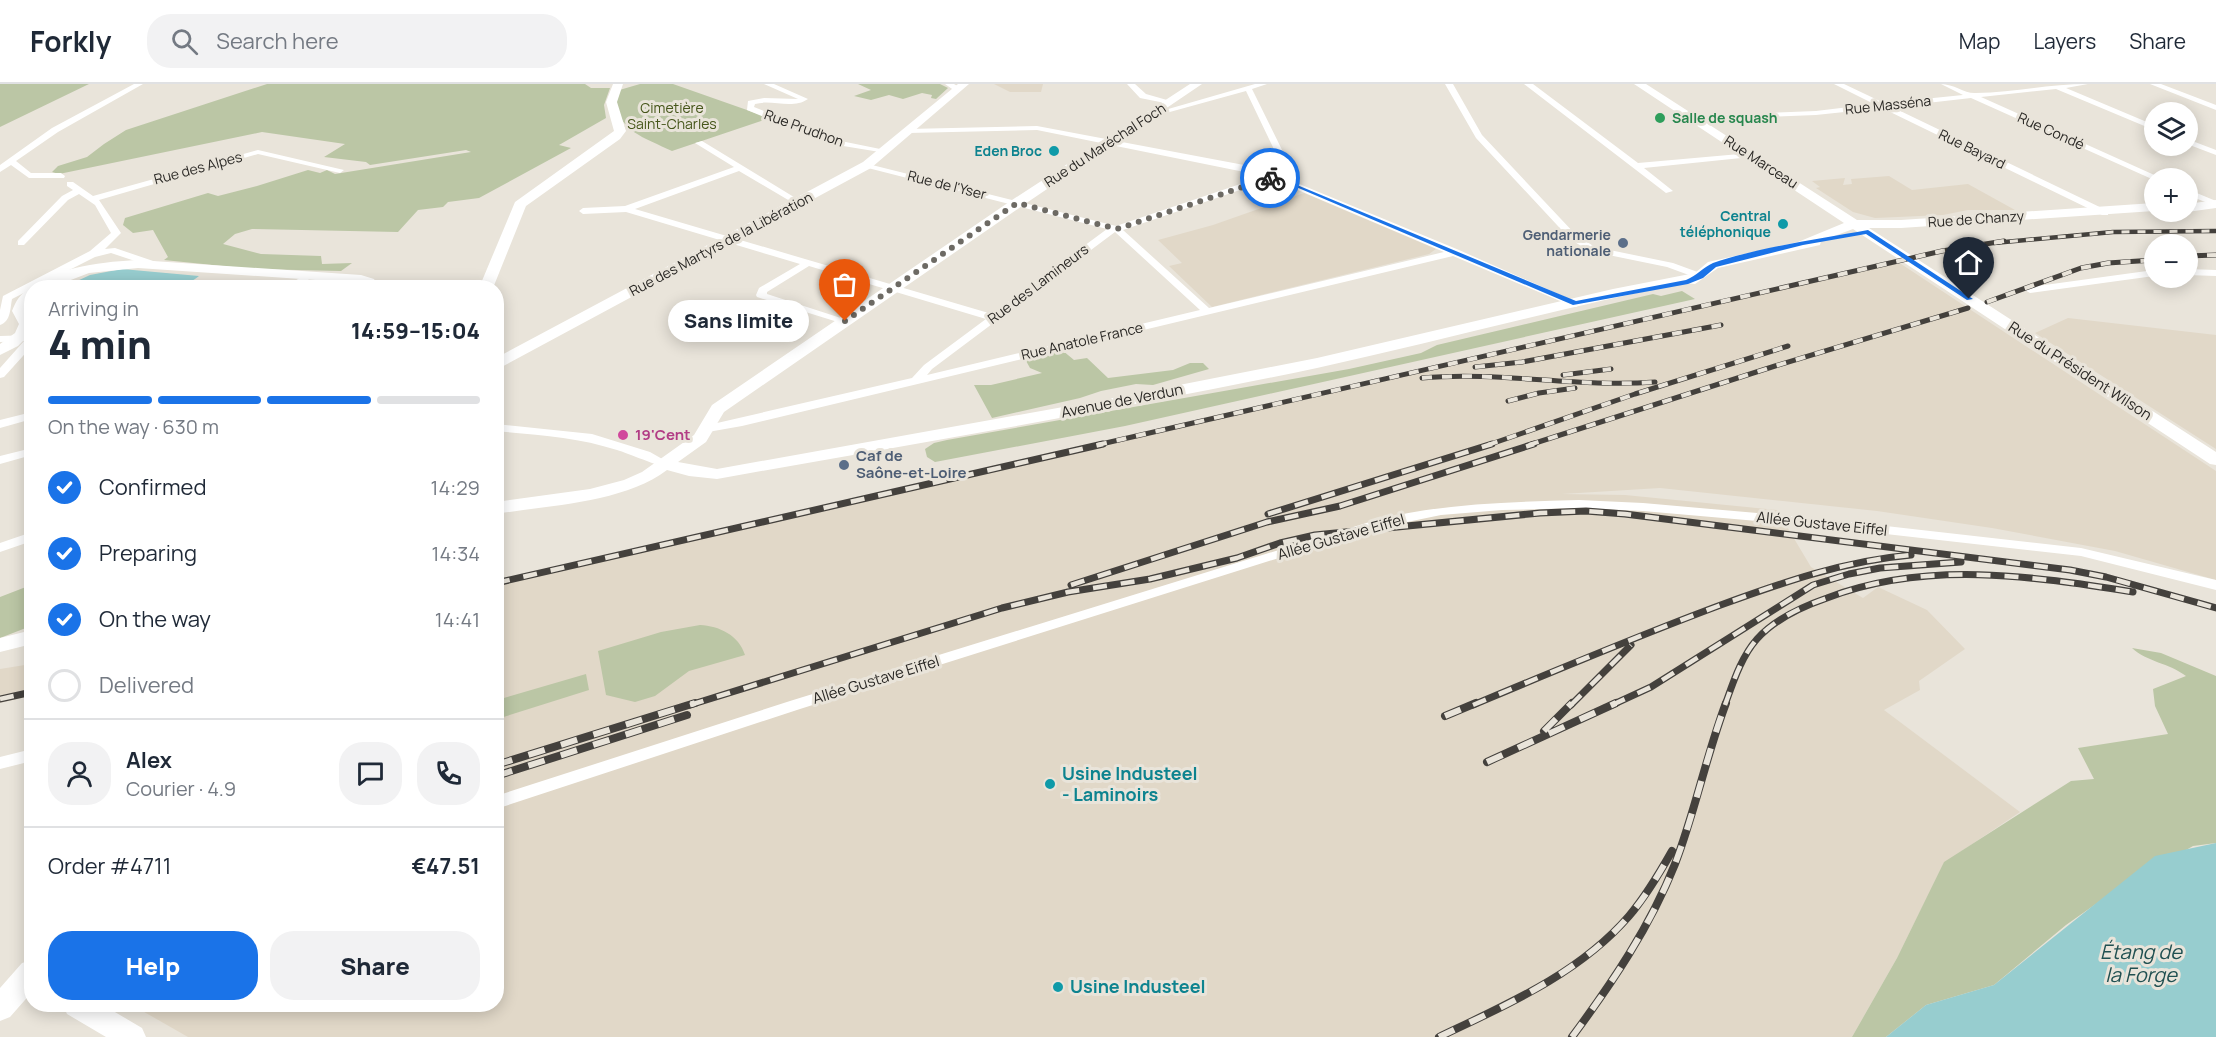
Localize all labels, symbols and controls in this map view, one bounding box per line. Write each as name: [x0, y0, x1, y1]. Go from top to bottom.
search box: [147, 14, 567, 68]
text: Forkly: [30, 22, 111, 60]
icon: search: [168, 25, 201, 58]
text: Search here: [216, 26, 339, 56]
text: Map: [1959, 27, 2000, 55]
text: Layers: [2033, 27, 2096, 55]
text: Share: [2129, 27, 2186, 55]
street label: Rue Masséna: [1844, 91, 1932, 118]
park label: Cimetière Saint-Charles: [627, 98, 717, 133]
street label: Rue du Maréchal Foch: [1040, 98, 1169, 191]
map controls: [2144, 102, 2198, 288]
button: layers: [2144, 102, 2198, 156]
street label: Rue Prudhon: [762, 104, 846, 151]
street label: Rue Condé: [2015, 107, 2088, 154]
place label: Salle de squash: [1672, 108, 1778, 127]
marker: Salle de squash: [1653, 111, 1667, 125]
street label: Rue Bayard: [1936, 124, 2009, 173]
street label: Rue Marceau: [1721, 131, 1802, 192]
place label: Eden Broc: [974, 141, 1042, 160]
marker: Eden Broc: [1047, 144, 1061, 158]
street label: Rue des Alpes: [152, 147, 244, 188]
courier: [1240, 148, 1300, 208]
icon: bike: [1254, 162, 1287, 195]
street label: Rue de l'Yser: [906, 166, 988, 203]
button: +: [2144, 168, 2198, 222]
street label: Rue des Martyrs de la Libération: [626, 187, 816, 300]
place label: Central téléphonique: [1680, 206, 1771, 241]
street label: Rue de Chanzy: [1927, 206, 2025, 231]
marker: Central téléphonique: [1776, 217, 1790, 231]
place label: Gendarmerie nationale: [1523, 225, 1611, 260]
button: −: [2144, 234, 2198, 288]
marker: Gendarmerie nationale: [1616, 236, 1630, 250]
pin: [1943, 237, 1994, 299]
street label: Rue des Lamineurs: [983, 239, 1092, 328]
icon: home: [1952, 246, 1985, 279]
pin: [819, 259, 870, 321]
icon: bag: [828, 268, 861, 301]
text: Arriving in: [48, 295, 139, 322]
callout: Sans limite: [668, 300, 809, 342]
text: Sans limite: [684, 307, 793, 334]
text: 14:59–15:04: [351, 316, 480, 346]
street label: Rue du Président Wilson: [2004, 316, 2156, 425]
text: 4 min: [48, 317, 152, 371]
street label: Rue Anatole France: [1019, 317, 1145, 364]
street label: Avenue de Verdun: [1059, 378, 1185, 423]
text: On the way · 630 m: [48, 413, 219, 440]
place label: 19'Cent: [635, 424, 691, 445]
marker: 19'Cent: [616, 428, 630, 442]
place label: Caf de Saône-et-Loire: [856, 445, 967, 483]
marker: Caf de Saône-et-Loire: [837, 458, 851, 472]
icon: check: [48, 471, 81, 504]
text: Confirmed: [99, 472, 207, 502]
text: 14:29: [431, 474, 480, 501]
street label: Allée Gustave Eiffel: [1756, 506, 1889, 541]
street label: Allée Gustave Eiffel: [1275, 508, 1407, 565]
icon: check: [48, 537, 81, 570]
text: Preparing: [99, 538, 197, 568]
text: 14:34: [432, 540, 480, 567]
icon: check: [48, 603, 81, 636]
text: On the way: [99, 604, 211, 634]
text: 14:41: [435, 606, 480, 633]
street label: Allée Gustave Eiffel: [810, 650, 942, 709]
text: Delivered: [99, 670, 194, 700]
button: person: [48, 742, 111, 805]
button: chat: [339, 742, 402, 805]
button: phone: [417, 742, 480, 805]
text: Alex: [126, 745, 172, 775]
place label: Usine Industeel - Laminoirs: [1062, 761, 1198, 806]
text: Courier · 4.9: [126, 775, 236, 802]
marker: Usine Industeel - Laminoirs: [1043, 777, 1057, 791]
text: Order #4711: [48, 851, 171, 881]
text: €47.51: [411, 851, 480, 881]
button: Help: [48, 931, 258, 1000]
button: Share: [270, 931, 480, 1000]
water label: Étang de la Forge: [2100, 938, 2183, 988]
place label: Usine Industeel: [1070, 974, 1206, 998]
marker: Usine Industeel: [1051, 980, 1065, 994]

